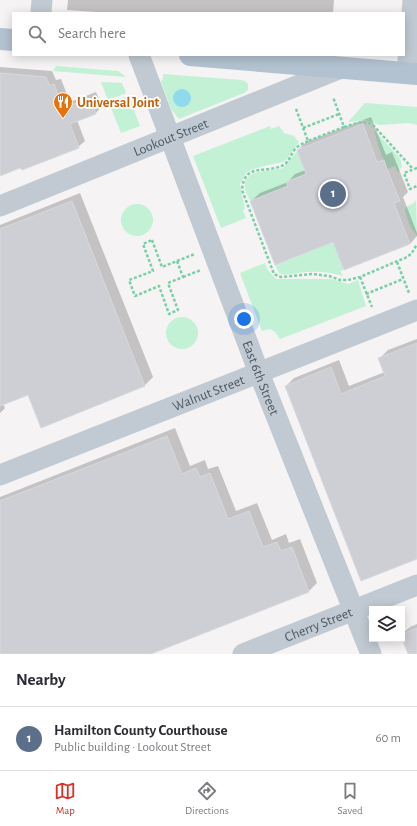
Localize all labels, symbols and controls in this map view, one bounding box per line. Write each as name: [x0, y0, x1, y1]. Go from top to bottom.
search box: [12, 12, 405, 56]
icon: search: [26, 23, 48, 45]
text: Search here: [58, 26, 126, 41]
restaurant icon: Universal Joint: [52, 91, 74, 119]
place label: Universal Joint: [77, 96, 160, 110]
street label: Lookout Street: [132, 116, 211, 159]
pin: 1: [320, 179, 346, 209]
your location: [234, 309, 254, 329]
street label: East 6th Street: [239, 339, 281, 418]
street label: Walnut Street: [171, 373, 247, 414]
street label: Cherry Street: [283, 605, 355, 645]
map controls: [369, 606, 405, 642]
button: layers: [369, 606, 405, 642]
text: Nearby: [16, 671, 66, 688]
text: Hamilton County Courthouse: [54, 723, 228, 738]
text: 1: [27, 732, 31, 745]
text: 60 m: [375, 732, 401, 745]
text: Public building · Lookout Street: [54, 741, 211, 754]
tab: Map: [54, 780, 76, 817]
tab: Directions: [185, 780, 229, 817]
tab: Saved: [337, 780, 363, 817]

